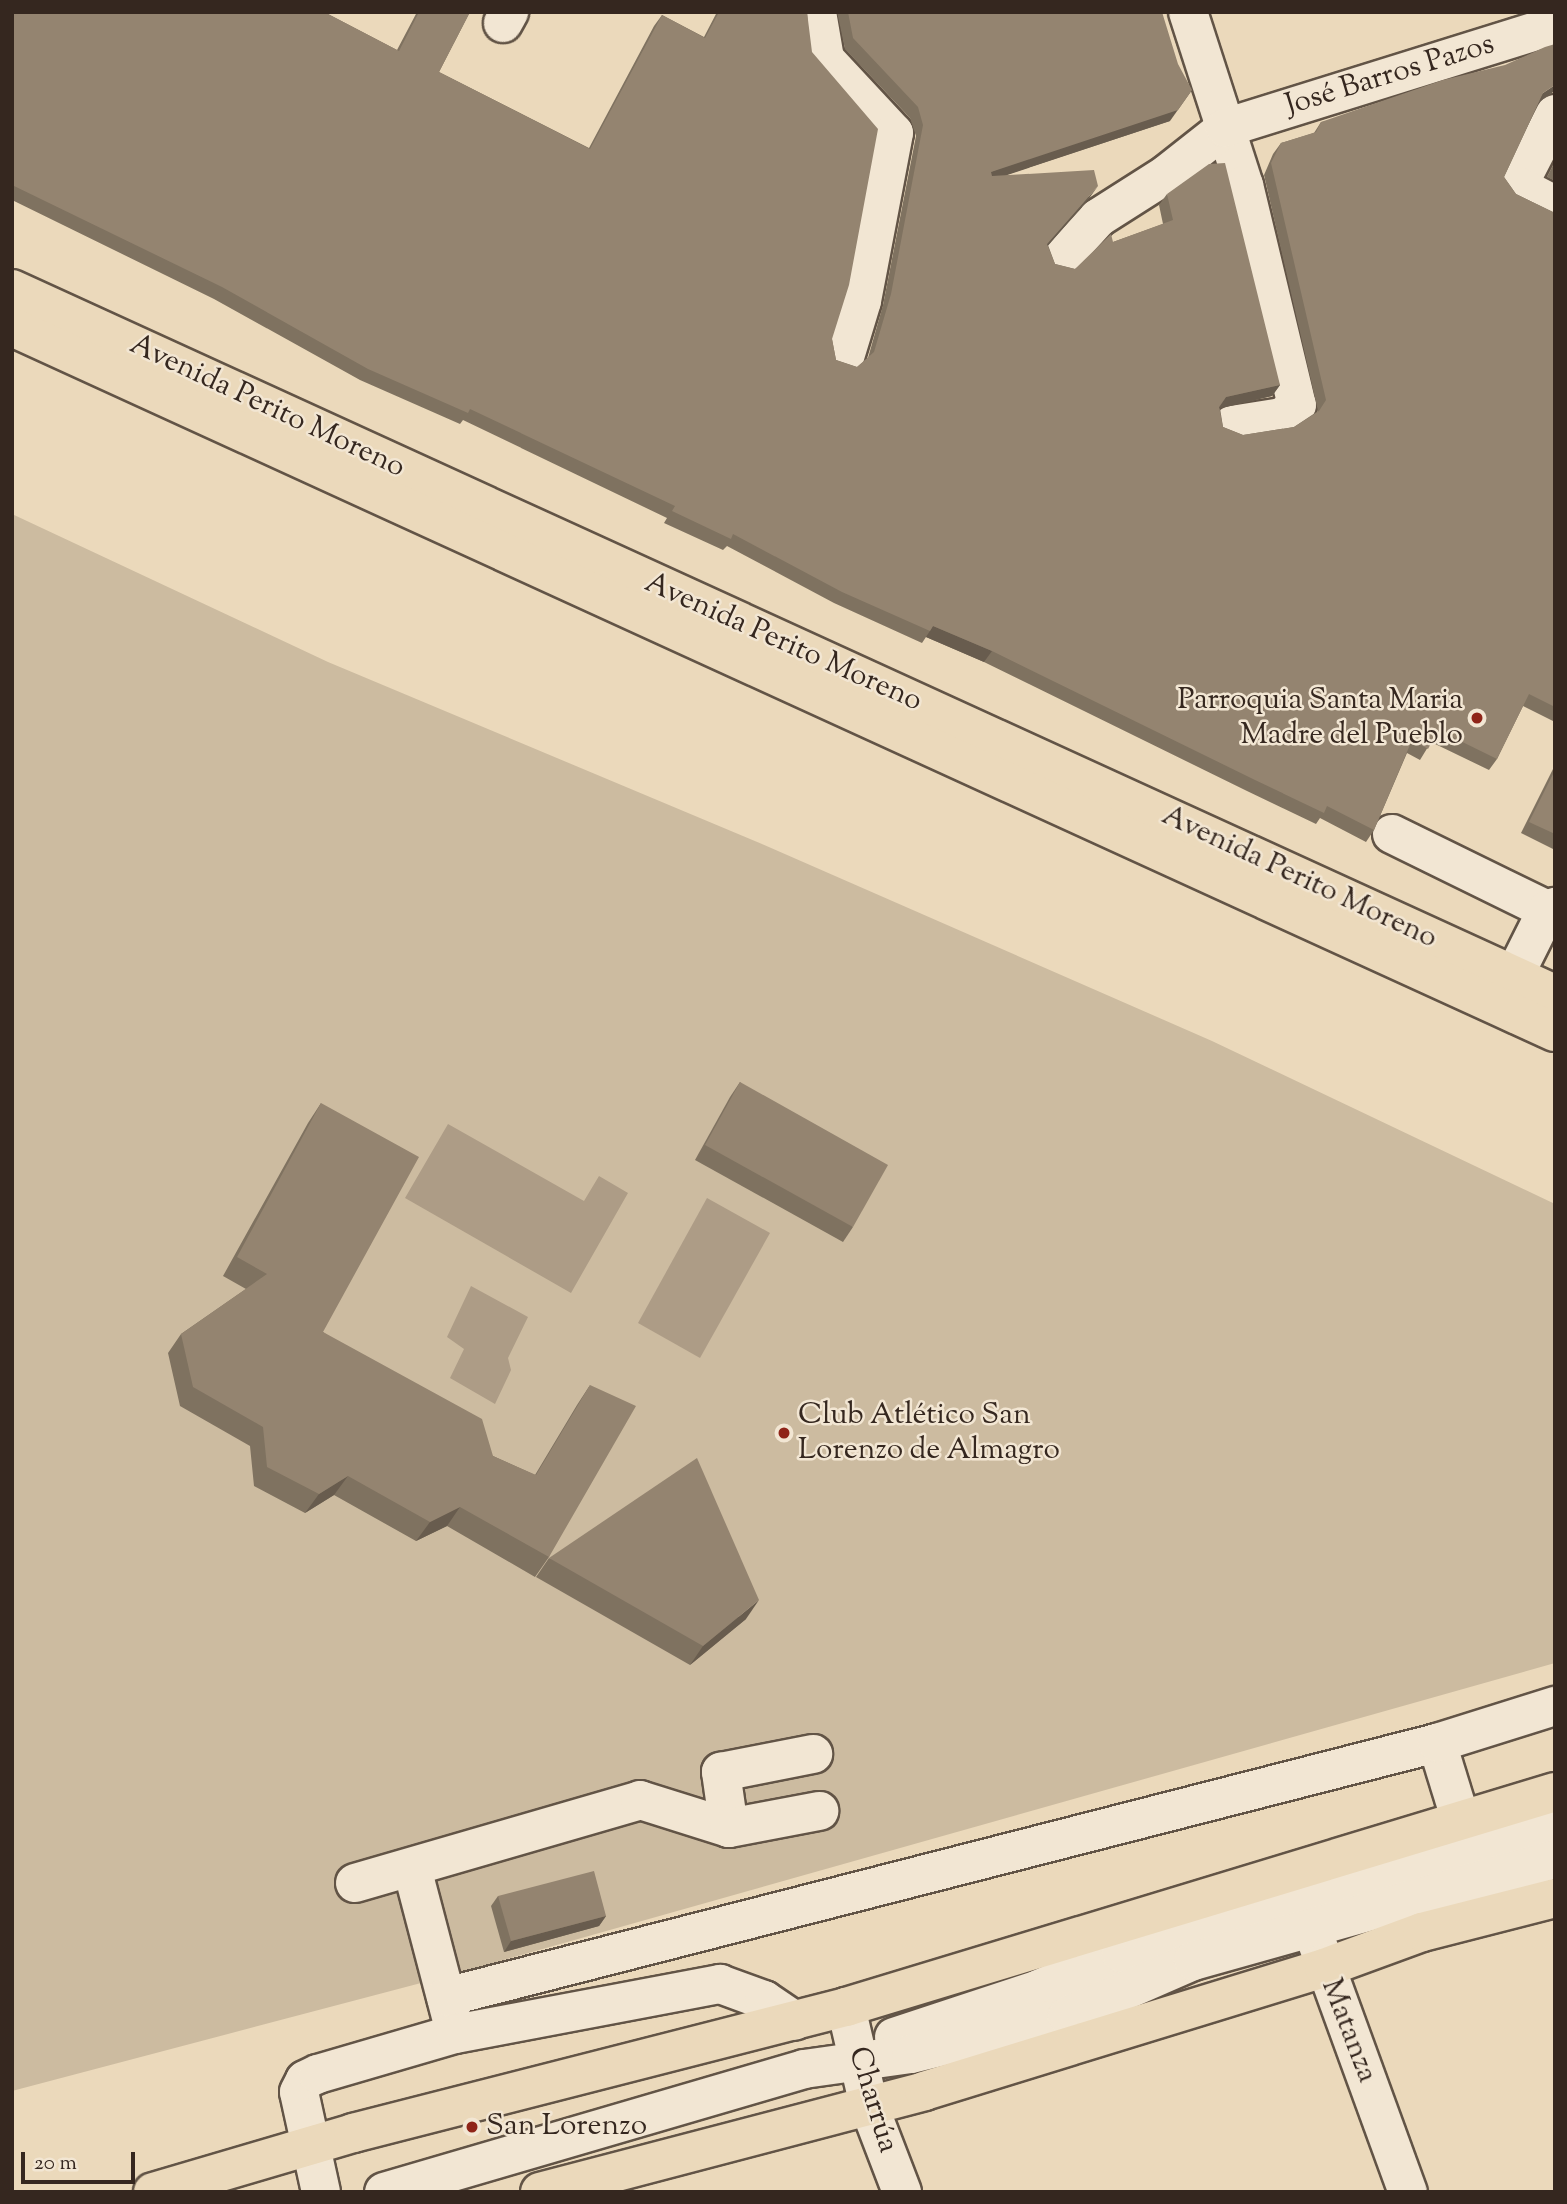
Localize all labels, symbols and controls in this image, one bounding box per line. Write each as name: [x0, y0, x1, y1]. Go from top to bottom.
street label: José Barros Pazos: [1281, 27, 1499, 125]
street label: Avenida Perito Moreno: [124, 327, 410, 487]
street label: Avenida Perito Moreno: [639, 566, 927, 720]
place label: Parroquia Santa Maria Madre del Pueblo: [1177, 683, 1463, 754]
marker: Parroquia Santa Maria Madre del Pueblo: [1469, 710, 1485, 726]
street label: Avenida Perito Moreno: [1156, 798, 1442, 958]
place label: Club Atlético San Lorenzo de Almagro: [798, 1398, 1060, 1468]
marker: Club Atlético San Lorenzo de Almagro: [776, 1425, 792, 1441]
street label: Matanza: [1312, 1974, 1384, 2088]
street label: Charrúa: [839, 2043, 905, 2157]
place label: San Lorenzo: [486, 2109, 647, 2145]
marker: San Lorenzo: [464, 2119, 480, 2135]
scale bar: [24, 2138, 138, 2182]
text: 20 m: [34, 2149, 77, 2179]

